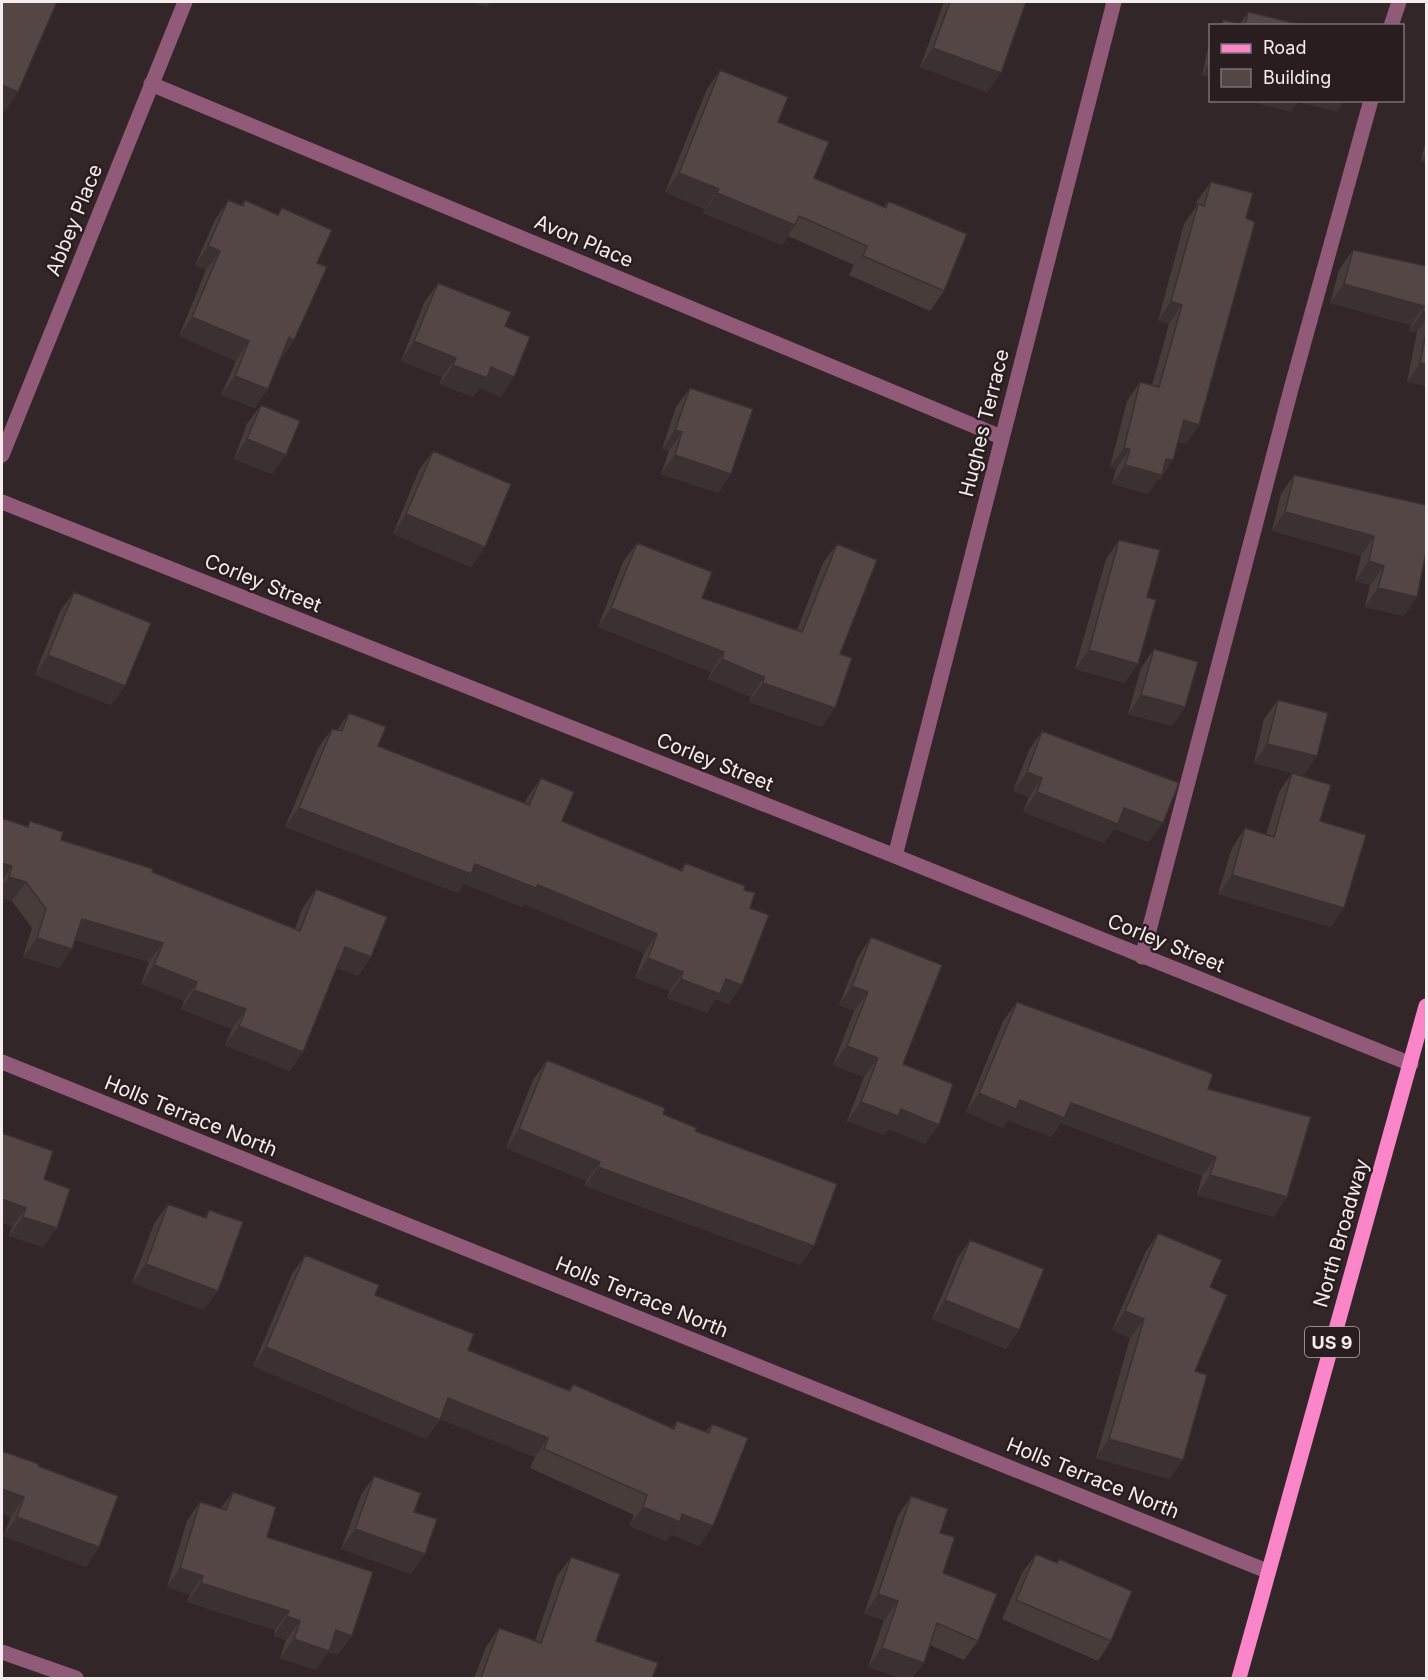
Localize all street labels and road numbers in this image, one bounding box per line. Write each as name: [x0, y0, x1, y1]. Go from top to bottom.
street label: Abbey Place: [41, 161, 107, 279]
street label: Avon Place: [531, 210, 637, 272]
street label: Hughes Terrace: [954, 347, 1014, 499]
street label: Corley Street: [201, 549, 325, 617]
street label: Corley Street: [653, 728, 777, 796]
street label: Corley Street: [1104, 909, 1228, 977]
street label: Holls Terrace North: [101, 1070, 281, 1162]
street label: North Broadway: [1308, 1156, 1374, 1310]
street label: Holls Terrace North: [552, 1251, 732, 1343]
road number: US 9: [1305, 1327, 1359, 1357]
street label: Holls Terrace North: [1003, 1432, 1183, 1524]

